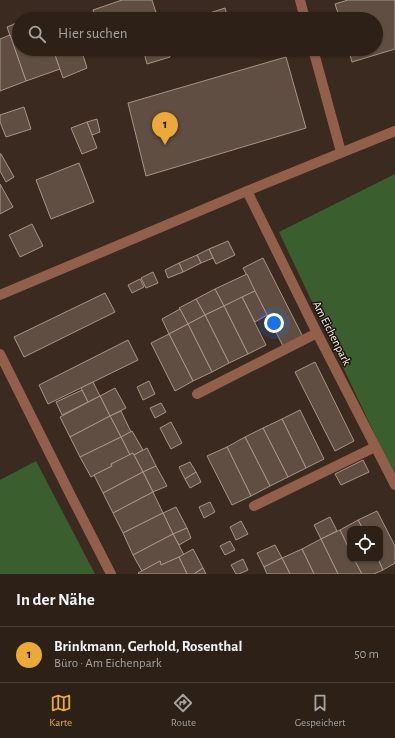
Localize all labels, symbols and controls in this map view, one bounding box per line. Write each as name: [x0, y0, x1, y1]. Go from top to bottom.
search box: [12, 12, 383, 56]
icon: search: [26, 23, 48, 45]
text: Hier suchen: [58, 26, 128, 41]
pin: 1: [152, 112, 178, 145]
street label: Am Eichenpark: [311, 299, 354, 368]
your location: [264, 313, 284, 333]
map controls: [347, 526, 383, 562]
button: locate: [347, 526, 383, 562]
text: In der Nähe: [16, 591, 95, 608]
text: Brinkmann, Gerhold, Rosenthal: [54, 639, 242, 654]
text: 1: [27, 648, 31, 661]
text: 50 m: [354, 648, 379, 661]
text: Büro · Am Eichenpark: [54, 657, 162, 670]
tab: Karte: [49, 692, 72, 729]
tab: Route: [171, 692, 196, 729]
tab: Gespeichert: [295, 692, 346, 729]

